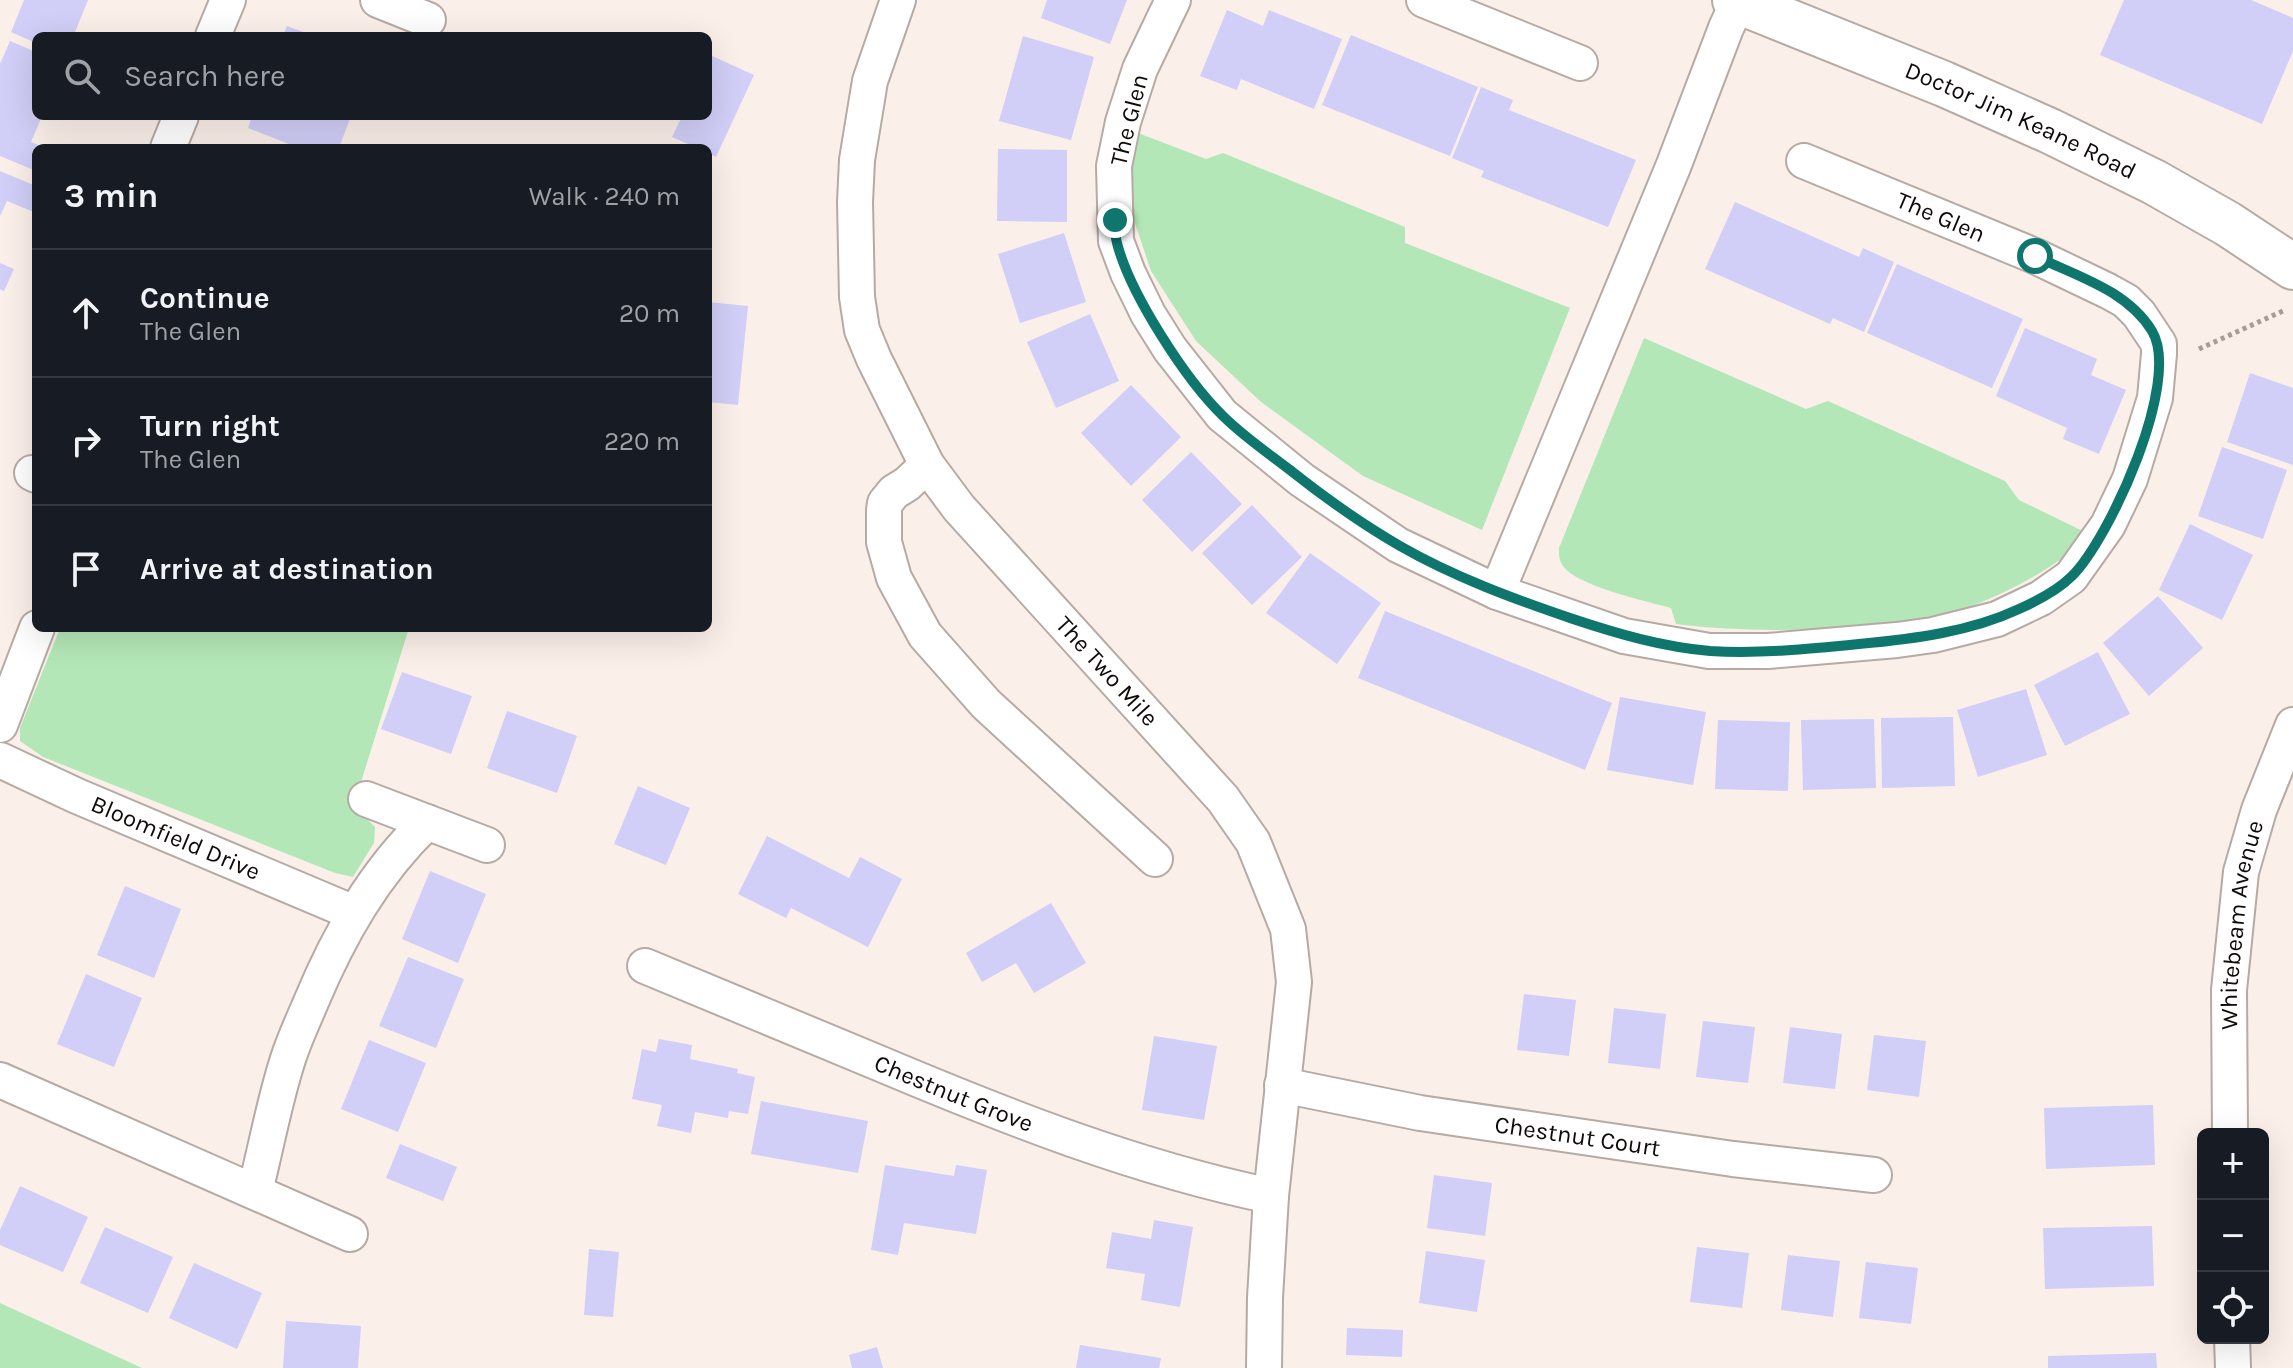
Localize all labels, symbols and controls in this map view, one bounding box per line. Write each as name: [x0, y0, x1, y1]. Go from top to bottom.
search box: [32, 32, 712, 120]
icon: search: [60, 54, 104, 98]
street label: Doctor Jim Keane Road: [1901, 56, 2141, 185]
text: Search here: [124, 58, 285, 94]
street label: The Glen: [1104, 71, 1154, 169]
text: 3 min: [64, 176, 158, 216]
text: Walk · 240 m: [529, 181, 680, 212]
street label: The Glen: [1892, 186, 1990, 248]
route end: [1097, 202, 1133, 238]
route start: [2017, 238, 2053, 274]
text: Continue: [140, 280, 270, 316]
icon: ahead: [64, 291, 108, 335]
text: 20 m: [619, 298, 680, 329]
text: The Glen: [140, 316, 241, 347]
text: Turn right: [140, 408, 280, 444]
icon: right: [64, 419, 108, 463]
text: 220 m: [604, 426, 680, 457]
text: The Glen: [140, 444, 241, 475]
icon: arrive: [64, 547, 108, 591]
text: Arrive at destination: [140, 551, 434, 587]
street label: The Two Mile: [1050, 610, 1164, 732]
street label: Bloomfield Drive: [87, 790, 264, 886]
street label: Whitebeam Avenue: [2215, 817, 2269, 1030]
street label: Chestnut Grove: [870, 1049, 1037, 1138]
street label: Chestnut Court: [1493, 1110, 1662, 1162]
map controls: [2197, 1128, 2269, 1344]
button: +: [2197, 1128, 2269, 1200]
button: −: [2197, 1200, 2269, 1272]
button: locate: [2197, 1272, 2269, 1344]

